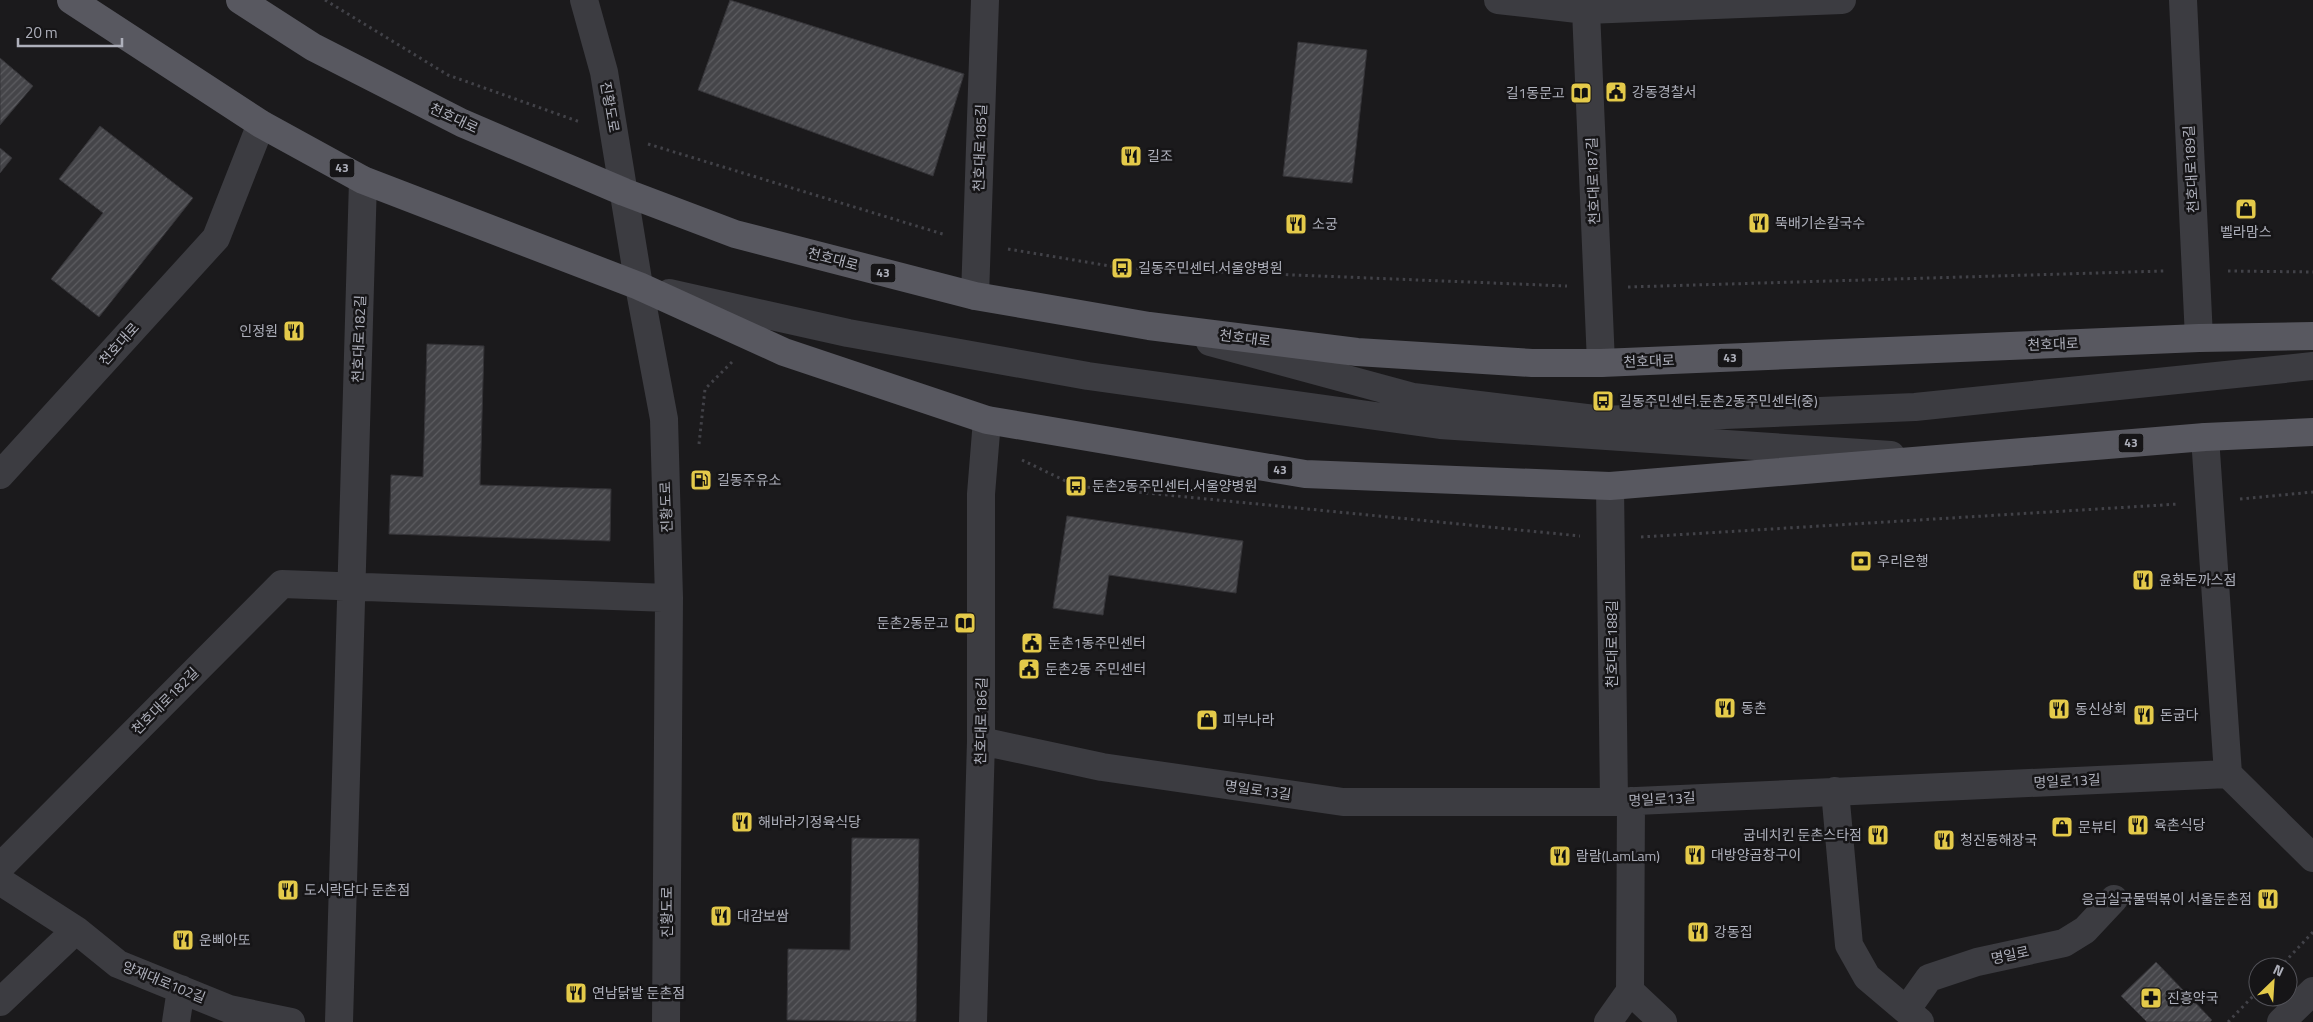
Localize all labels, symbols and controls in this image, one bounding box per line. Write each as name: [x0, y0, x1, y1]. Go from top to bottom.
scale bar: [18, 15, 121, 47]
text: 20 m: [25, 21, 58, 44]
street label: 진황도로: [596, 80, 625, 134]
public building icon: 강동경찰서: [1604, 80, 1628, 104]
library icon: 길1동문고: [1569, 81, 1593, 105]
place label: 강동경찰서: [1632, 81, 1696, 102]
place label: 길1동문고: [1506, 82, 1565, 103]
street label: 천호대로: [426, 97, 482, 138]
street label: 천호대로185길: [967, 104, 992, 192]
street label: 천호대로189길: [2178, 125, 2203, 213]
street label: 천호대로187길: [1580, 137, 1605, 225]
restaurant icon: 길조: [1119, 144, 1143, 168]
place label: 길조: [1147, 145, 1173, 166]
road number: 43: [330, 158, 354, 178]
shop icon: 벨라맘스: [2234, 197, 2258, 221]
restaurant icon: 뚝배기손칼국수: [1747, 211, 1771, 235]
restaurant icon: 소궁: [1284, 212, 1308, 236]
place label: 뚝배기손칼국수: [1775, 212, 1865, 233]
place label: 소궁: [1312, 213, 1338, 234]
place label: 벨라맘스: [2220, 221, 2272, 242]
street label: 천호대로: [806, 242, 861, 275]
bus stop icon: 길동주민센터.서울양병원: [1110, 256, 1134, 280]
place label: 길동주민센터.서울양병원: [1138, 257, 1283, 278]
road number: 43: [870, 264, 896, 282]
street label: 천호대로182길: [346, 295, 371, 383]
street label: 천호대로: [94, 317, 144, 370]
restaurant icon: 인정원: [282, 319, 306, 343]
place label: 인정원: [239, 320, 278, 341]
street label: 천호대로: [1218, 324, 1272, 351]
street label: 천호대로: [2027, 332, 2079, 355]
road number: 43: [1718, 348, 1742, 368]
street label: 천호대로: [1623, 349, 1675, 372]
bus stop icon: 길동주민센터.둔촌2동주민센터(중): [1591, 389, 1615, 413]
place label: 길동주민센터.둔촌2동주민센터(중): [1619, 390, 1818, 411]
road number: 43: [2118, 433, 2144, 452]
road number: 43: [1268, 460, 1292, 480]
fuel station icon: 길동주유소: [689, 468, 713, 492]
place label: 길동주유소: [717, 469, 782, 490]
bus stop icon: 둔촌2동주민센터.서울양병원: [1064, 474, 1088, 498]
place label: 둔촌2동주민센터.서울양병원: [1092, 475, 1257, 496]
street label: 진황도로: [654, 481, 677, 533]
bank icon: 우리은행: [1849, 549, 1873, 573]
place label: 우리은행: [1877, 550, 1929, 571]
restaurant icon: 윤화돈까스점: [2131, 568, 2155, 592]
place label: 윤화돈까스점: [2159, 569, 2236, 590]
street label: 천호대로188길: [1601, 600, 1622, 688]
library icon: 둔촌2동문고: [953, 611, 977, 635]
place label: 둔촌2동문고: [877, 612, 949, 633]
public building icon: 둔촌1동주민센터: [1020, 631, 1044, 655]
place label: 둔촌1동주민센터: [1048, 632, 1146, 653]
public building icon: 둔촌2동 주민센터: [1017, 657, 1041, 681]
place label: 둔촌2동 주민센터: [1045, 658, 1146, 679]
street label: 천호대로182길: [126, 662, 203, 739]
street label: 천호대로186길: [969, 677, 992, 765]
restaurant icon: 동촌: [1713, 696, 1737, 720]
place label: 동촌: [1741, 697, 1767, 718]
restaurant icon: 동신상회: [2047, 697, 2071, 721]
place label: 동신상회: [2075, 698, 2127, 719]
restaurant icon: 돈굽다: [2132, 703, 2156, 727]
place label: 돈굽다: [2160, 704, 2199, 725]
shop icon: 피부나라: [1195, 708, 1219, 732]
place label: 피부나라: [1223, 709, 1275, 730]
street label: 명일로13길: [2033, 768, 2101, 793]
street label: 명일로13길: [1223, 774, 1293, 805]
street label: 명일로13길: [1628, 786, 1696, 811]
restaurant icon: 해바라기정육식당: [730, 810, 754, 834]
place label: 해바라기정육식당: [758, 811, 861, 832]
restaurant icon: 육촌식당: [2126, 813, 2150, 837]
place label: 육촌식당: [2154, 814, 2206, 835]
shop icon: 문뷰티: [2050, 815, 2074, 839]
place label: 문뷰티: [2078, 816, 2117, 837]
restaurant icon: 굽네치킨 둔촌스타점: [1866, 823, 1890, 847]
place label: 굽네치킨 둔촌스타점: [1743, 824, 1862, 845]
restaurant icon: 청진동해장국: [1932, 828, 1956, 852]
place label: 청진동해장국: [1960, 829, 2037, 850]
restaurant icon: 대방양곱창구이: [1683, 843, 1707, 867]
restaurant icon: 람람(LamLam): [1548, 844, 1572, 868]
place label: 대방양곱창구이: [1711, 844, 1801, 865]
place label: 람람(LamLam): [1576, 845, 1660, 866]
restaurant icon: 도시락담다 둔촌점: [276, 878, 300, 902]
place label: 도시락담다 둔촌점: [304, 879, 410, 900]
street label: 진황도로: [656, 886, 677, 938]
restaurant icon: 응급실국물떡볶이 서울둔촌점: [2256, 887, 2280, 911]
place label: 응급실국물떡볶이 서울둔촌점: [2081, 888, 2252, 909]
restaurant icon: 대감보쌈: [709, 904, 733, 928]
place label: 대감보쌈: [737, 905, 789, 926]
restaurant icon: 강동집: [1686, 920, 1710, 944]
place label: 강동집: [1714, 921, 1753, 942]
restaurant icon: 운삐아또: [171, 928, 195, 952]
place label: 운삐아또: [199, 929, 251, 950]
street label: 명일로: [1989, 940, 2031, 969]
street label: 양재대로102길: [119, 955, 209, 1008]
north arrow: [2248, 957, 2298, 1007]
text: N: [2270, 958, 2288, 981]
restaurant icon: 연남닭발 둔촌점: [564, 981, 588, 1005]
place label: 연남닭발 둔촌점: [592, 982, 685, 1003]
pharmacy icon: 진흥약국: [2139, 986, 2163, 1010]
place label: 진흥약국: [2167, 987, 2219, 1008]

